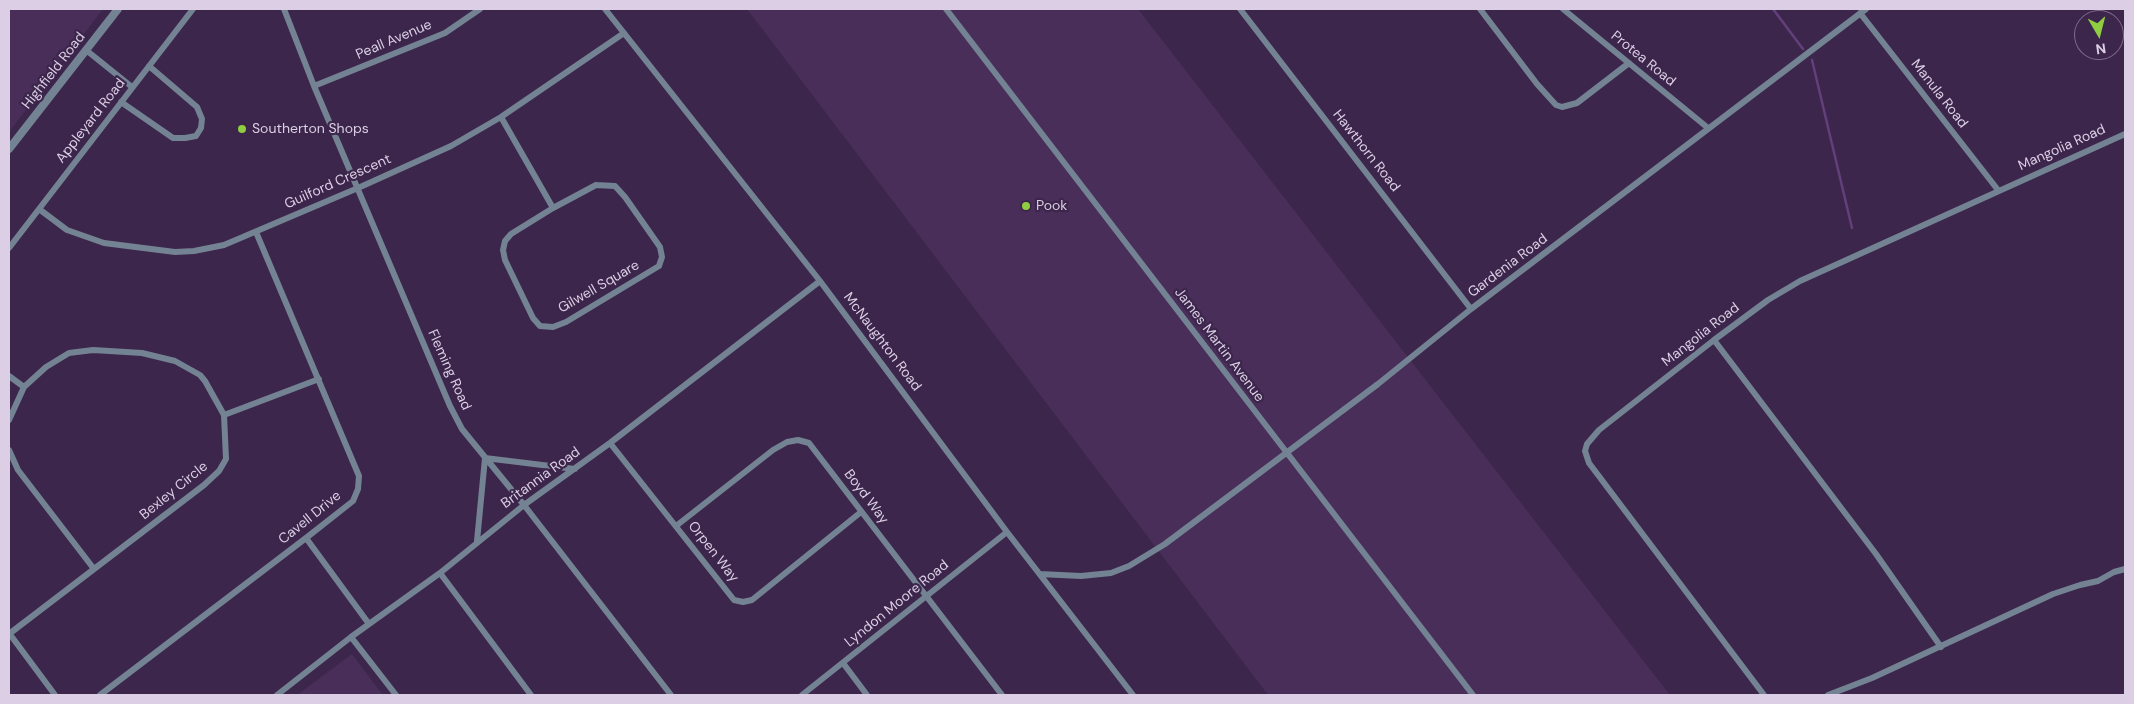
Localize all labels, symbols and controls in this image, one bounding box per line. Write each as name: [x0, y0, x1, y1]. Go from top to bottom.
north arrow: [2074, 10, 2124, 60]
street label: Peall Avenue: [354, 16, 434, 64]
street label: Protea Road: [1607, 28, 1679, 90]
street label: Highfield Road: [19, 29, 89, 113]
text: N: [2095, 39, 2107, 58]
street label: Manula Road: [1907, 56, 1971, 132]
street label: Appleyard Road: [53, 75, 129, 167]
street label: Hawthorn Road: [1329, 107, 1403, 195]
place label: Southerton Shops: [252, 121, 369, 137]
street label: Mangolia Road: [2016, 121, 2108, 175]
marker: Southerton Shops: [236, 123, 248, 135]
street label: Guilford Crescent: [282, 151, 394, 213]
place label: Pook: [1036, 198, 1067, 214]
marker: Pook: [1020, 200, 1032, 212]
street label: Gardenia Road: [1465, 231, 1551, 301]
street label: Gilwell Square: [555, 257, 643, 317]
street label: James Martin Avenue: [1171, 285, 1267, 405]
street label: McNaughton Road: [840, 289, 924, 395]
street label: Mangolia Road: [1659, 300, 1743, 370]
street label: Fleming Road: [424, 327, 474, 413]
street label: Britannia Road: [498, 444, 584, 512]
street label: Bexley Circle: [137, 458, 211, 524]
street label: Boyd Way: [840, 466, 892, 528]
street label: Cavell Drive: [275, 488, 345, 548]
street label: Orpen Way: [684, 518, 742, 586]
street label: Lyndon Moore Road: [842, 557, 952, 651]

